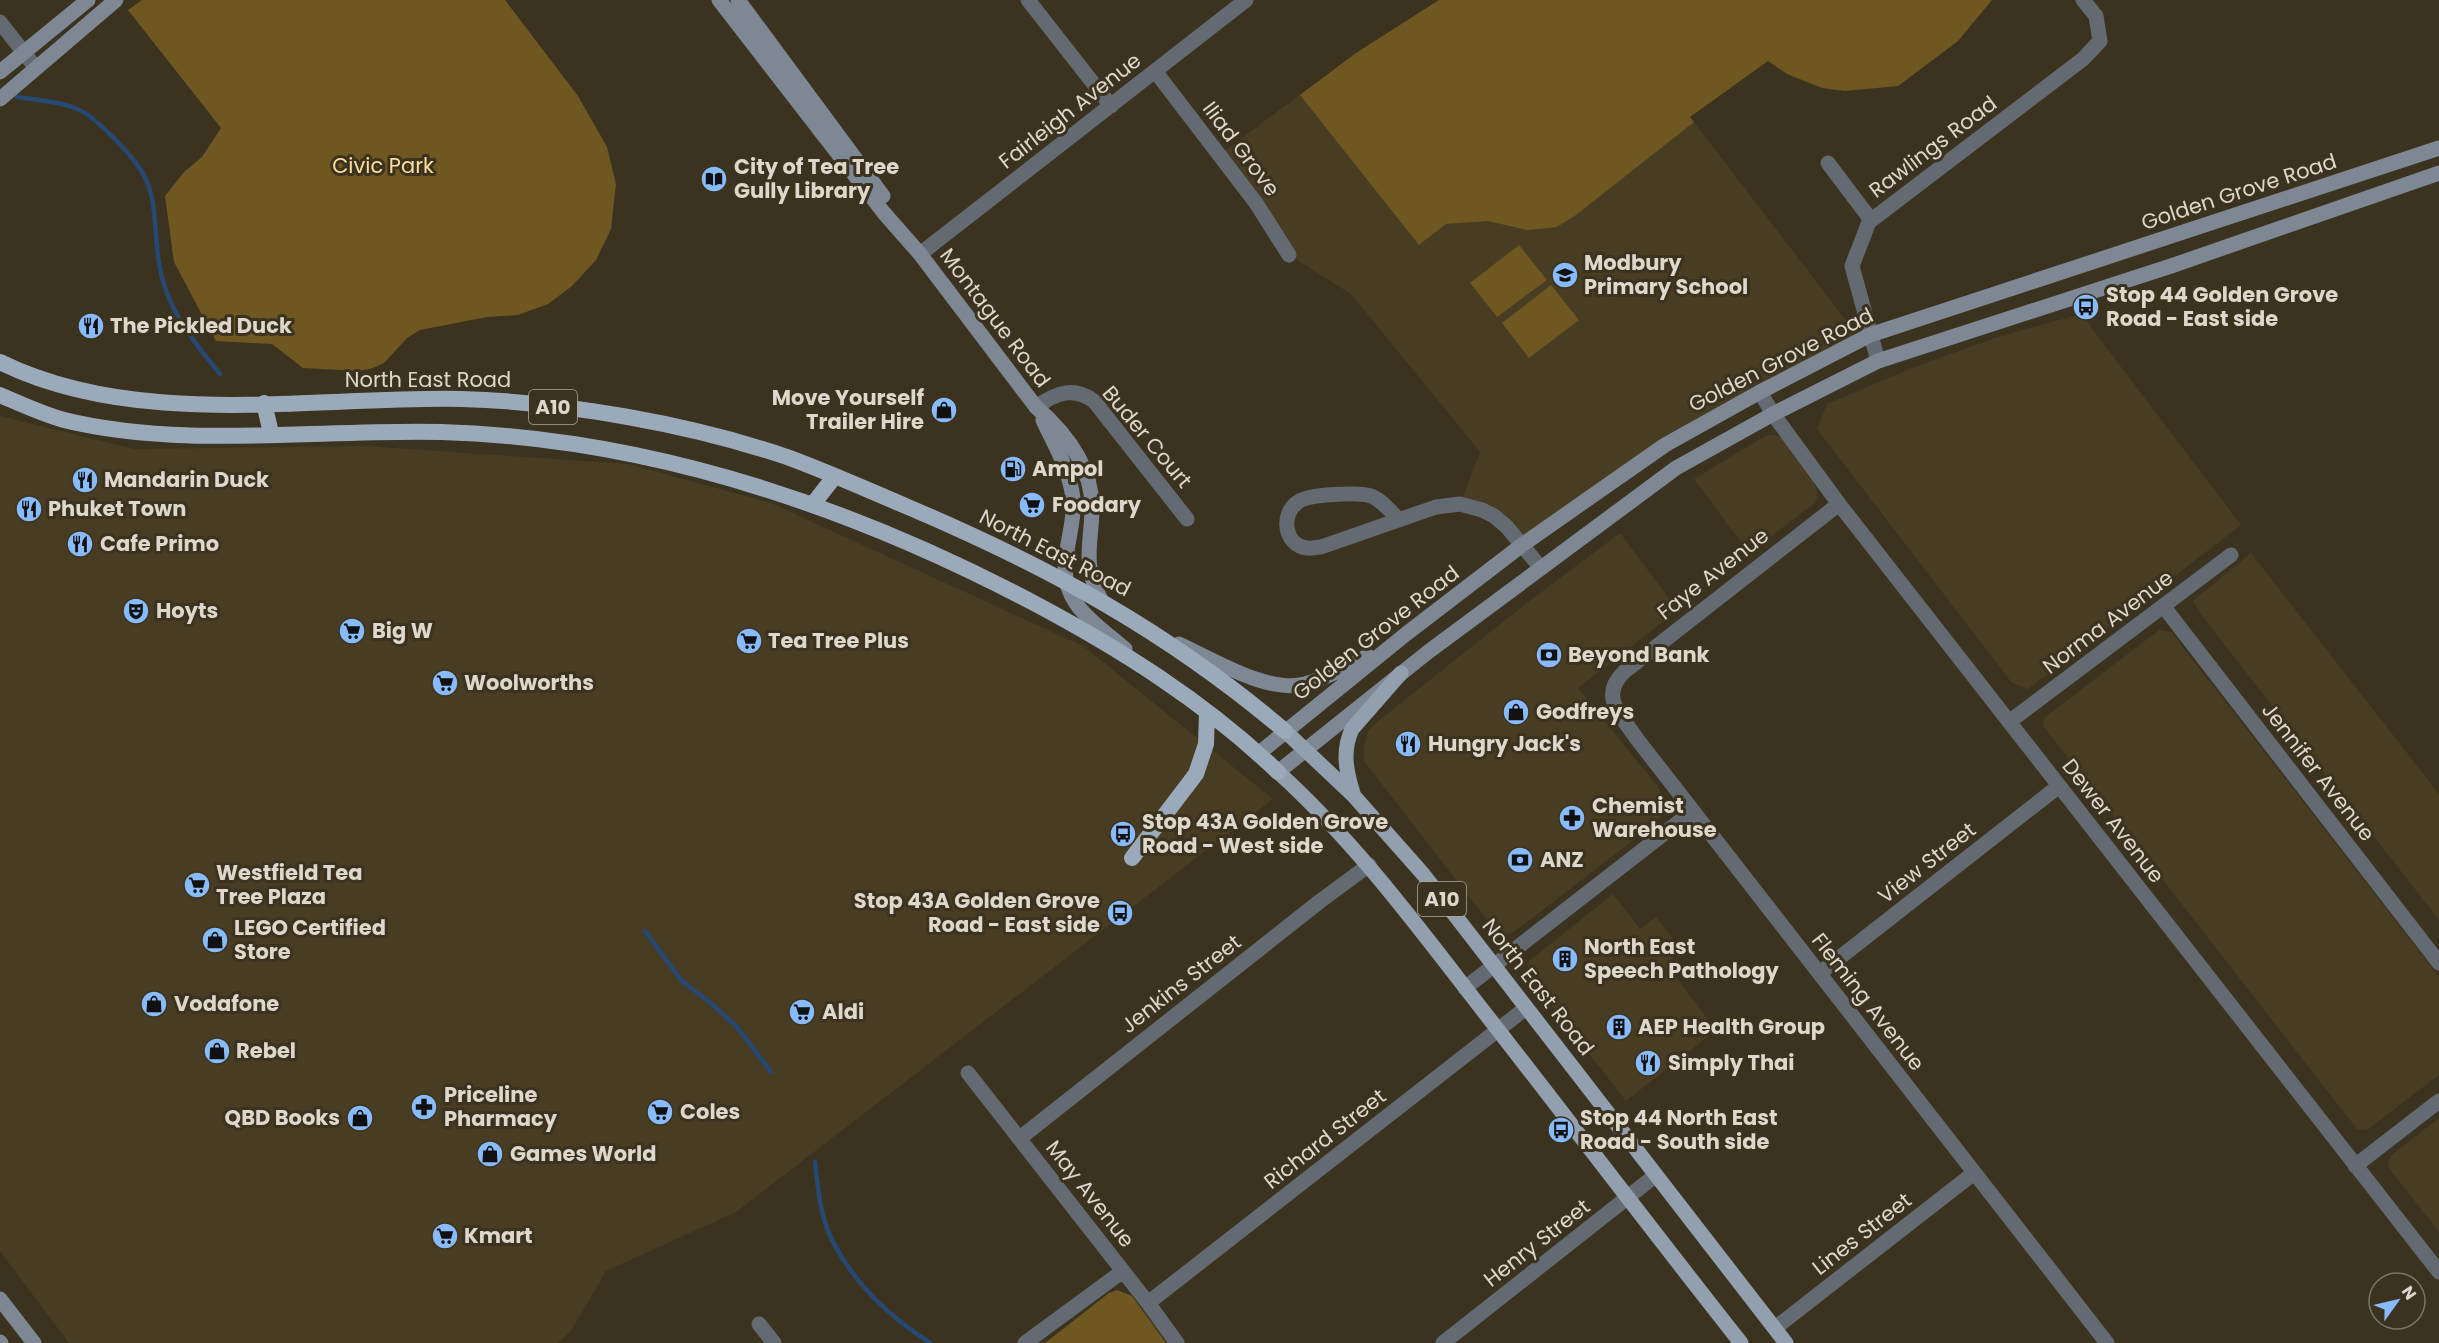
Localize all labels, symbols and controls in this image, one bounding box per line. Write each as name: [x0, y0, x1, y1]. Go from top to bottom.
street label: Fairleigh Avenue: [993, 46, 1147, 175]
street label: Rawlings Road: [1863, 89, 2003, 204]
street label: Iliad Grove: [1196, 95, 1287, 202]
street label: Golden Grove Road: [2137, 146, 2340, 237]
park label: Civic Park: [332, 151, 434, 180]
place label: City of Tea Tree Gully Library: [734, 152, 899, 205]
library icon: City of Tea Tree Gully Library: [699, 164, 729, 194]
street label: Montague Road: [933, 242, 1057, 393]
place label: Modbury Primary School: [1584, 248, 1748, 301]
school or university icon: Modbury Primary School: [1550, 260, 1580, 290]
place label: Stop 44 Golden Grove Road - East side: [2106, 280, 2338, 333]
bus stop icon: Stop 44 Golden Grove Road - East side: [2071, 292, 2101, 322]
street label: Golden Grove Road: [1683, 300, 1878, 419]
restaurant icon: The Pickled Duck: [76, 311, 106, 341]
place label: The Pickled Duck: [110, 311, 292, 340]
street label: North East Road: [345, 365, 511, 394]
street label: Buder Court: [1096, 379, 1199, 494]
place label: Move Yourself Trailer Hire: [772, 383, 924, 436]
road number: A10: [529, 390, 577, 424]
shop icon: Move Yourself Trailer Hire: [929, 395, 959, 425]
fuel station icon: Ampol: [998, 454, 1028, 484]
place label: Ampol: [1032, 454, 1104, 483]
restaurant icon: Mandarin Duck: [70, 465, 100, 495]
place label: Mandarin Duck: [104, 465, 269, 494]
supermarket icon: Foodary: [1017, 490, 1047, 520]
place label: Foodary: [1052, 490, 1142, 519]
restaurant icon: Phuket Town: [14, 494, 44, 524]
place label: Phuket Town: [48, 494, 186, 523]
street label: North East Road: [974, 502, 1136, 603]
street label: Faye Avenue: [1651, 521, 1774, 626]
restaurant icon: Cafe Primo: [65, 529, 95, 559]
place label: Cafe Primo: [100, 529, 219, 558]
street label: Golden Grove Road: [1286, 558, 1465, 707]
street label: Norma Avenue: [2037, 563, 2179, 680]
theatre icon: Hoyts: [121, 596, 151, 626]
place label: Hoyts: [156, 596, 218, 625]
supermarket icon: Big W: [337, 616, 367, 646]
place label: Big W: [372, 616, 433, 645]
supermarket icon: Tea Tree Plus: [734, 626, 764, 656]
place label: Tea Tree Plus: [768, 626, 909, 655]
bank icon: Beyond Bank: [1534, 640, 1564, 670]
place label: Beyond Bank: [1568, 640, 1710, 669]
supermarket icon: Woolworths: [430, 668, 460, 698]
place label: Woolworths: [464, 668, 594, 697]
street label: Jennifer Avenue: [2255, 696, 2382, 847]
shop icon: Godfreys: [1501, 697, 1531, 727]
place label: Godfreys: [1536, 697, 1634, 726]
restaurant icon: Hungry Jack's: [1393, 729, 1423, 759]
place label: Hungry Jack's: [1428, 729, 1581, 758]
street label: Dewer Avenue: [2056, 753, 2171, 889]
place label: Chemist Warehouse: [1592, 791, 1717, 844]
pharmacy icon: Chemist Warehouse: [1557, 803, 1587, 833]
place label: Stop 43A Golden Grove Road - West side: [1142, 807, 1388, 860]
street label: View Street: [1872, 815, 1982, 910]
bus stop icon: Stop 43A Golden Grove Road - West side: [1108, 819, 1138, 849]
bank icon: ANZ: [1505, 845, 1535, 875]
place label: ANZ: [1540, 845, 1584, 874]
place label: Westfield Tea Tree Plaza: [216, 858, 362, 911]
supermarket icon: Westfield Tea Tree Plaza: [182, 870, 212, 900]
road number: A10: [1418, 882, 1466, 916]
place label: Stop 43A Golden Grove Road - East side: [854, 886, 1100, 939]
bus stop icon: Stop 43A Golden Grove Road - East side: [1105, 898, 1135, 928]
street label: North East Road: [1476, 912, 1601, 1061]
place label: LEGO Certified Store: [234, 913, 386, 966]
shop icon: LEGO Certified Store: [200, 925, 230, 955]
street label: Fleming Avenue: [1805, 927, 1931, 1077]
street label: Jenkins Street: [1115, 928, 1247, 1040]
place label: North East Speech Pathology: [1584, 932, 1780, 985]
building icon: North East Speech Pathology: [1550, 944, 1580, 974]
shop icon: Vodafone: [139, 989, 169, 1019]
place label: Vodafone: [174, 989, 279, 1018]
supermarket icon: Aldi: [787, 997, 817, 1027]
place label: Aldi: [822, 997, 864, 1026]
building icon: AEP Health Group: [1604, 1012, 1634, 1042]
place label: AEP Health Group: [1638, 1012, 1825, 1041]
shop icon: Rebel: [202, 1036, 232, 1066]
place label: Rebel: [236, 1036, 296, 1065]
restaurant icon: Simply Thai: [1633, 1048, 1663, 1078]
place label: Simply Thai: [1668, 1048, 1795, 1077]
place label: Priceline Pharmacy: [444, 1080, 558, 1133]
street label: Richard Street: [1258, 1082, 1392, 1195]
pharmacy icon: Priceline Pharmacy: [409, 1092, 439, 1122]
supermarket icon: Coles: [645, 1097, 675, 1127]
place label: Coles: [680, 1097, 740, 1126]
place label: QBD Books: [225, 1103, 340, 1132]
shop icon: QBD Books: [345, 1103, 375, 1133]
place label: Stop 44 North East Road - South side: [1580, 1103, 1778, 1156]
bus stop icon: Stop 44 North East Road - South side: [1546, 1115, 1576, 1145]
street label: May Avenue: [1039, 1134, 1141, 1253]
shop icon: Games World: [475, 1139, 505, 1169]
place label: Games World: [510, 1139, 657, 1168]
street label: Lines Street: [1806, 1186, 1917, 1282]
street label: Henry Street: [1477, 1192, 1596, 1293]
supermarket icon: Kmart: [430, 1221, 460, 1251]
place label: Kmart: [464, 1221, 533, 1250]
north arrow: [2367, 1271, 2427, 1331]
text: N: [2396, 1281, 2422, 1304]

